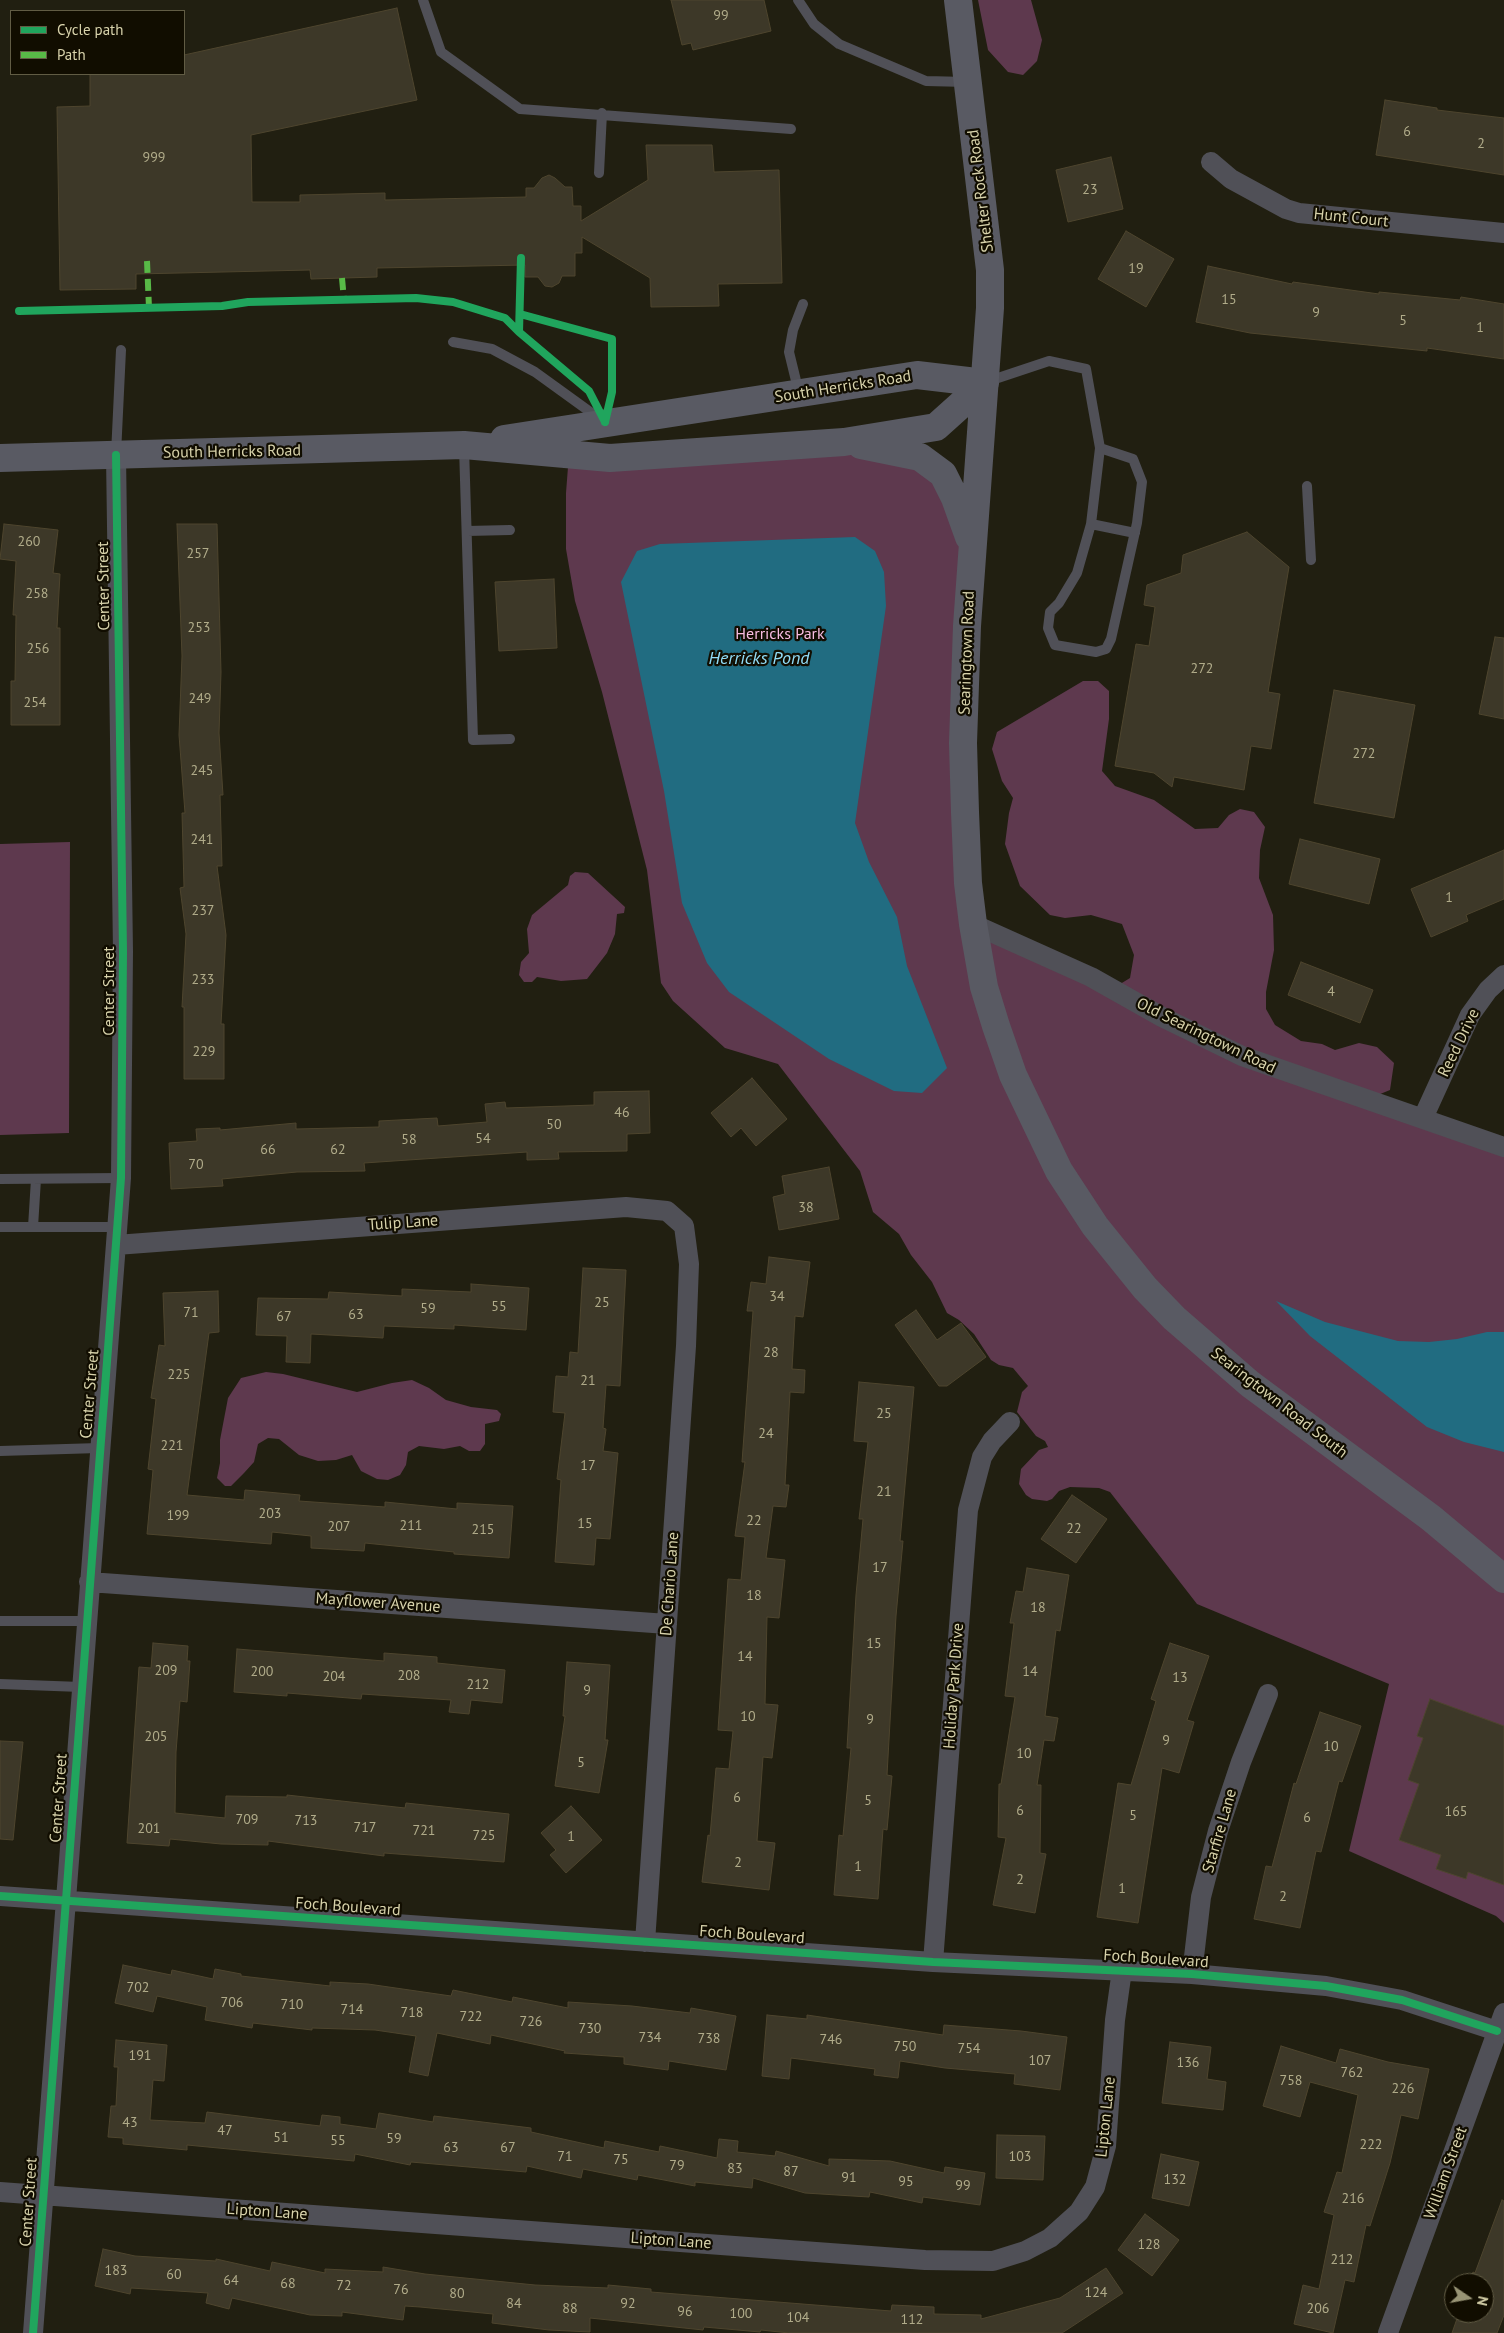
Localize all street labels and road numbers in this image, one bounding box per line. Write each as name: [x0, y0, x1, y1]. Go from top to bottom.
street label: Shelter Rock Road: [964, 129, 998, 253]
street label: Hunt Court: [1313, 205, 1389, 231]
street label: South Herricks Road: [773, 367, 913, 407]
street label: South Herricks Road: [163, 441, 301, 463]
street label: Center Street: [94, 541, 114, 631]
street label: Searingtown Road: [955, 591, 979, 715]
street label: Center Street: [99, 946, 119, 1036]
street label: Old Searingtown Road: [1133, 994, 1279, 1078]
street label: Reed Drive: [1434, 1006, 1484, 1080]
street label: Tulip Lane: [367, 1211, 439, 1235]
street label: Searingtown Road South: [1207, 1344, 1351, 1462]
street label: Center Street: [77, 1349, 103, 1439]
street label: De Chario Lane: [657, 1531, 683, 1637]
street label: Mayflower Avenue: [315, 1589, 441, 1617]
street label: Holiday Park Drive: [940, 1622, 968, 1750]
street label: Center Street: [46, 1753, 72, 1843]
street label: Starfire Lane: [1199, 1787, 1241, 1875]
street label: Foch Boulevard: [295, 1894, 401, 1920]
street label: Foch Boulevard: [699, 1922, 805, 1948]
street label: Foch Boulevard: [1103, 1946, 1209, 1972]
street label: Lipton Lane: [1092, 2076, 1120, 2158]
street label: William Street: [1420, 2124, 1472, 2222]
street label: Center Street: [16, 2157, 42, 2247]
street label: Lipton Lane: [226, 2200, 308, 2224]
street label: Lipton Lane: [630, 2229, 712, 2253]

